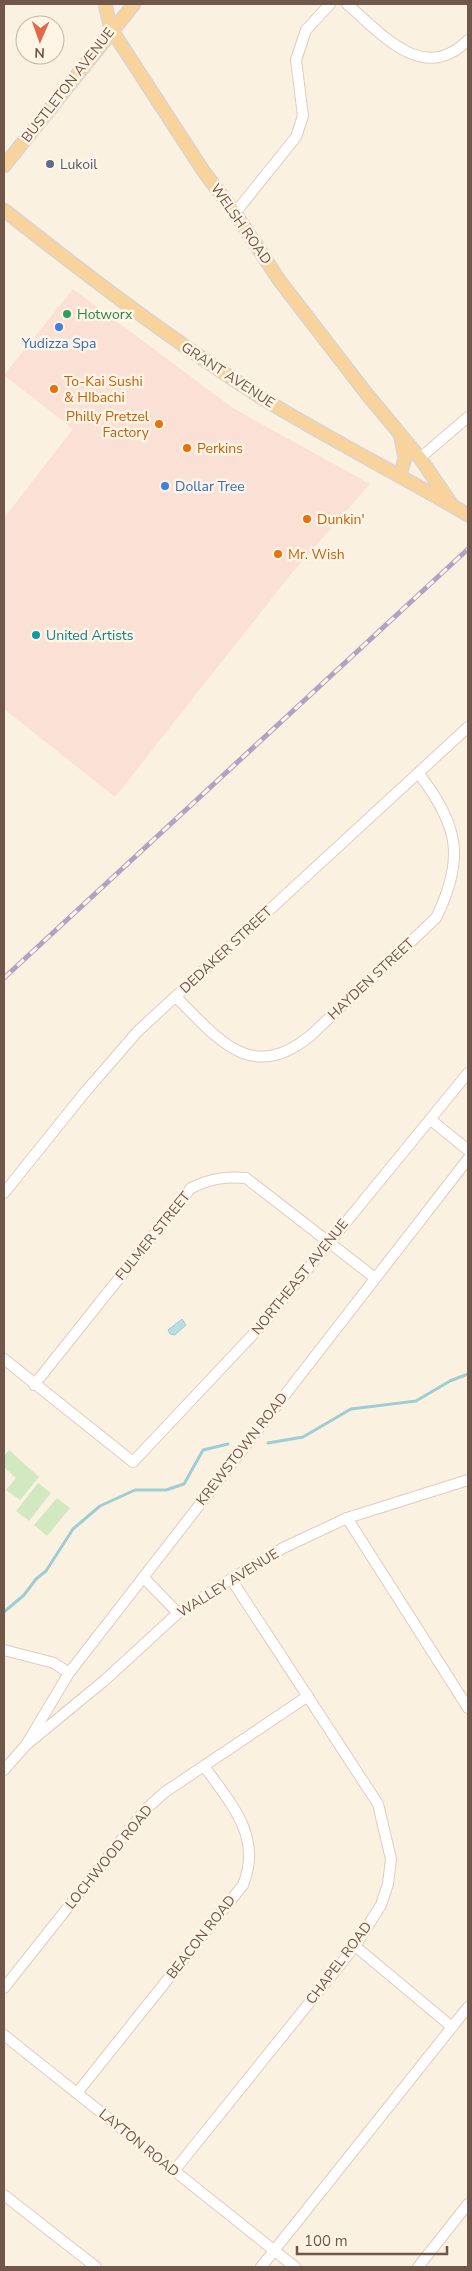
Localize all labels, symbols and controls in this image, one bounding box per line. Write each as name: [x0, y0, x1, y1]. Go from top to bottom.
north arrow: [15, 15, 65, 65]
street label: BUSTLETON AVENUE: [18, 24, 118, 146]
place label: Lukoil: [60, 155, 98, 174]
marker: Lukoil: [44, 158, 56, 170]
street label: WELSH ROAD: [206, 180, 276, 268]
place label: Hotworx: [77, 305, 133, 324]
marker: Hotworx: [61, 308, 73, 320]
marker: Yudizza Spa: [53, 321, 65, 333]
place label: Yudizza Spa: [21, 334, 96, 353]
street label: GRANT AVENUE: [178, 338, 278, 412]
place label: To-Kai Sushi & HIbachi: [64, 372, 143, 407]
marker: To-Kai Sushi & HIbachi: [48, 383, 60, 395]
place label: Philly Pretzel Factory: [66, 407, 150, 442]
marker: Philly Pretzel Factory: [153, 418, 165, 430]
place label: Perkins: [197, 439, 243, 458]
marker: Perkins: [181, 442, 193, 454]
place label: Dollar Tree: [175, 477, 245, 496]
marker: Dollar Tree: [159, 480, 171, 492]
place label: Dunkin': [317, 510, 365, 529]
marker: Dunkin': [301, 513, 313, 525]
place label: Mr. Wish: [288, 545, 345, 564]
marker: Mr. Wish: [272, 548, 284, 560]
place label: United Artists: [46, 626, 134, 645]
marker: United Artists: [30, 629, 42, 641]
street label: DEDAKER STREET: [176, 902, 277, 998]
street label: HAYDEN STREET: [324, 934, 419, 1024]
street label: FULMER STREET: [111, 1187, 195, 1284]
street label: NORTHEAST AVENUE: [247, 1215, 353, 1339]
street label: KREWSTOWN ROAD: [192, 1389, 292, 1509]
street label: WALLEY AVENUE: [174, 1544, 282, 1622]
street label: LOCHWOOD ROAD: [61, 1801, 157, 1913]
street label: BEACON ROAD: [162, 1891, 240, 1983]
street label: CHAPEL ROAD: [302, 1918, 376, 2008]
street label: LAYTON ROAD: [95, 2105, 183, 2181]
scale bar: [297, 2224, 447, 2256]
text: 100 m: [304, 2231, 348, 2251]

